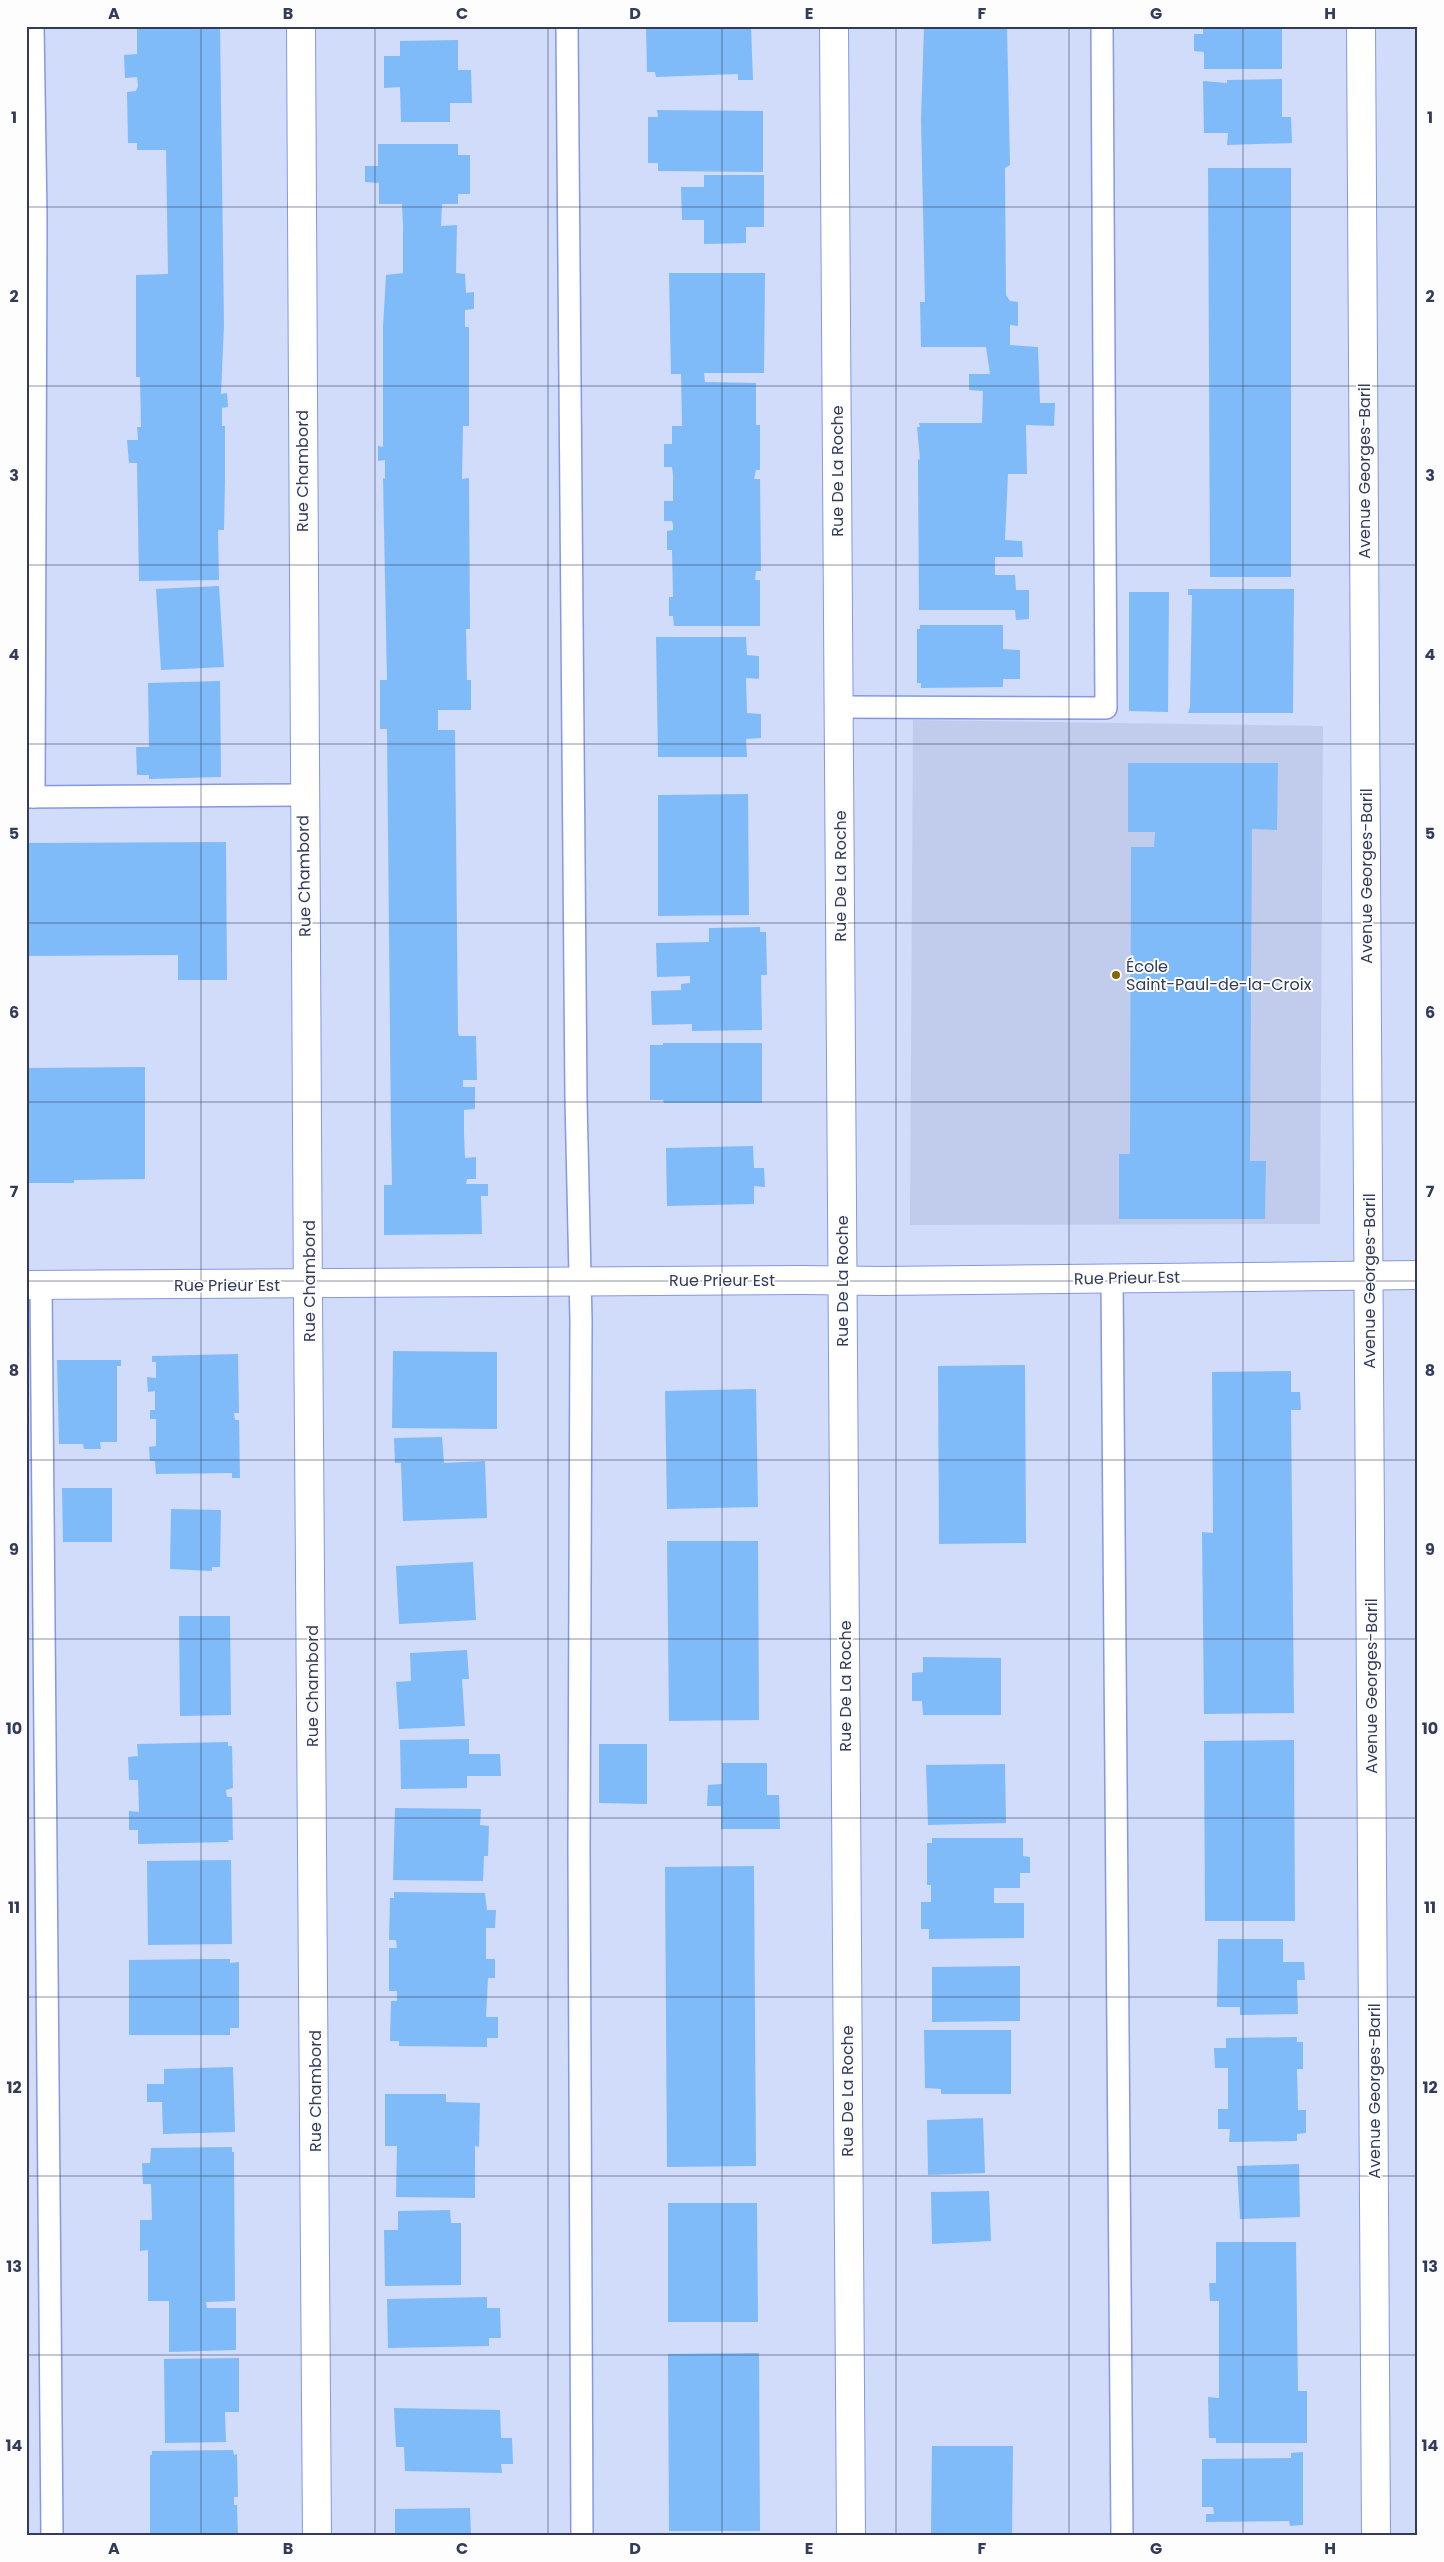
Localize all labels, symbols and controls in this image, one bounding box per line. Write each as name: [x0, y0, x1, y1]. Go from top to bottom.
text: A: [108, 2, 120, 25]
text: B: [283, 2, 293, 25]
text: C: [456, 2, 468, 25]
text: D: [629, 2, 641, 25]
text: E: [805, 2, 813, 25]
text: F: [978, 2, 987, 25]
text: G: [1150, 2, 1162, 25]
text: H: [1324, 2, 1336, 25]
text: 1: [11, 106, 17, 129]
text: 1: [1427, 106, 1433, 129]
text: 2: [9, 285, 19, 308]
text: 2: [1425, 285, 1435, 308]
street label: Avenue Georges-Baril: [1353, 383, 1376, 559]
street label: Rue De La Roche: [826, 405, 849, 537]
street label: Rue Chambord: [291, 410, 314, 532]
text: 3: [9, 464, 19, 487]
text: 3: [1425, 464, 1435, 487]
text: 4: [9, 643, 20, 666]
text: 4: [1425, 643, 1436, 666]
street label: Avenue Georges-Baril: [1355, 788, 1378, 964]
street label: Rue De La Roche: [829, 810, 852, 942]
street label: Rue Chambord: [291, 815, 317, 937]
text: 5: [9, 822, 19, 845]
text: 5: [1425, 822, 1435, 845]
place label: École Saint-Paul-de-la-Croix: [1126, 955, 1312, 996]
marker: École Saint-Paul-de-la-Croix: [1110, 969, 1122, 981]
text: 6: [9, 1001, 19, 1024]
text: 6: [1425, 1001, 1435, 1024]
text: 7: [10, 1180, 19, 1203]
text: 7: [1426, 1180, 1435, 1203]
street label: Avenue Georges-Baril: [1358, 1193, 1381, 1369]
street label: Rue De La Roche: [831, 1215, 854, 1347]
street label: Rue Chambord: [298, 1220, 321, 1342]
street label: Rue Prieur Est: [1074, 1266, 1180, 1290]
street label: Rue Prieur Est: [669, 1269, 775, 1292]
street label: Rue Prieur Est: [174, 1274, 280, 1297]
text: 8: [9, 1359, 19, 1382]
text: 8: [1425, 1359, 1435, 1382]
text: 9: [9, 1538, 19, 1561]
text: 9: [1425, 1538, 1435, 1561]
street label: Avenue Georges-Baril: [1360, 1598, 1383, 1774]
street label: Rue De La Roche: [834, 1620, 857, 1752]
street label: Rue Chambord: [301, 1625, 324, 1747]
text: 10: [6, 1717, 22, 1740]
text: 10: [1422, 1717, 1438, 1740]
text: 11: [8, 1896, 20, 1919]
text: 11: [1424, 1896, 1436, 1919]
street label: Avenue Georges-Baril: [1363, 2003, 1386, 2179]
street label: Rue De La Roche: [836, 2025, 859, 2157]
street label: Rue Chambord: [304, 2030, 327, 2152]
text: 12: [6, 2076, 22, 2099]
text: 12: [1422, 2076, 1438, 2099]
text: 13: [6, 2255, 22, 2278]
text: 13: [1422, 2255, 1438, 2278]
text: 14: [6, 2434, 23, 2457]
text: 14: [1422, 2434, 1439, 2457]
text: A: [108, 2537, 120, 2560]
text: B: [283, 2537, 293, 2560]
text: C: [456, 2537, 468, 2560]
text: D: [629, 2537, 641, 2560]
text: E: [805, 2537, 813, 2560]
text: F: [978, 2537, 987, 2560]
text: G: [1150, 2537, 1162, 2560]
text: H: [1324, 2537, 1336, 2560]

